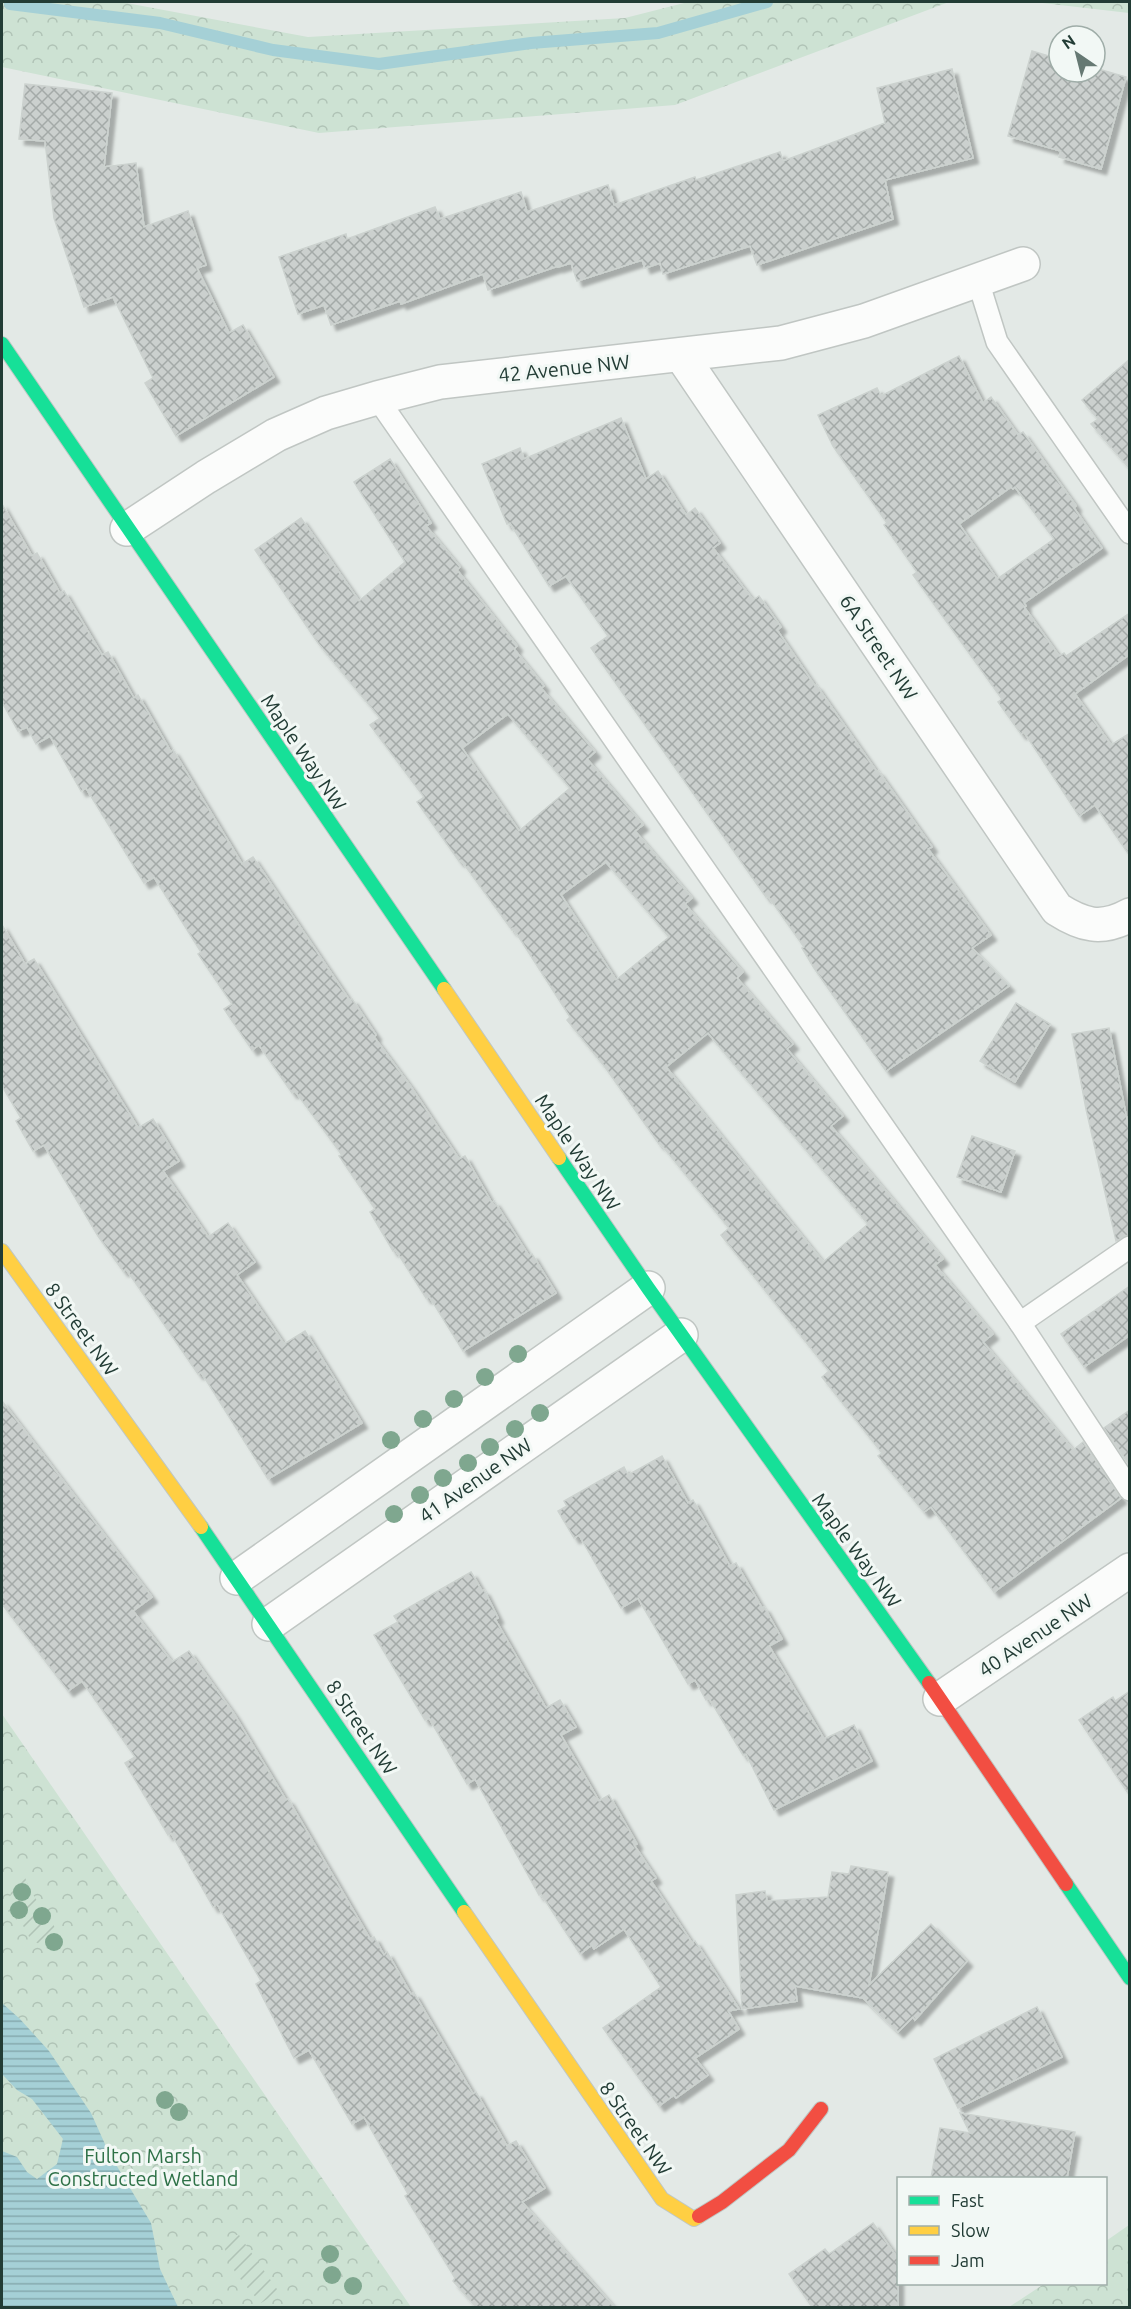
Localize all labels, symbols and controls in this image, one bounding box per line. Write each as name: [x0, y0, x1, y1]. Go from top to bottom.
north arrow: [1047, 24, 1107, 84]
text: N: [1058, 31, 1078, 53]
street label: 42 Avenue NW: [497, 350, 631, 386]
street label: 6A Street NW: [835, 590, 923, 704]
street label: Maple Way NW: [257, 689, 351, 815]
street label: Maple Way NW: [531, 1089, 625, 1215]
street label: 8 Street NW: [41, 1278, 123, 1380]
street label: 41 Avenue NW: [414, 1433, 536, 1527]
street label: Maple Way NW: [808, 1488, 906, 1612]
street label: 40 Avenue NW: [974, 1589, 1096, 1681]
street label: 8 Street NW: [322, 1675, 402, 1779]
street label: 8 Street NW: [595, 2077, 677, 2179]
park label: Fulton Marsh Constructed Wetland: [47, 2144, 239, 2190]
legend: [897, 2177, 1107, 2285]
text: Fast: [951, 2190, 984, 2210]
text: Slow: [951, 2220, 990, 2240]
text: Jam: [951, 2250, 985, 2270]

